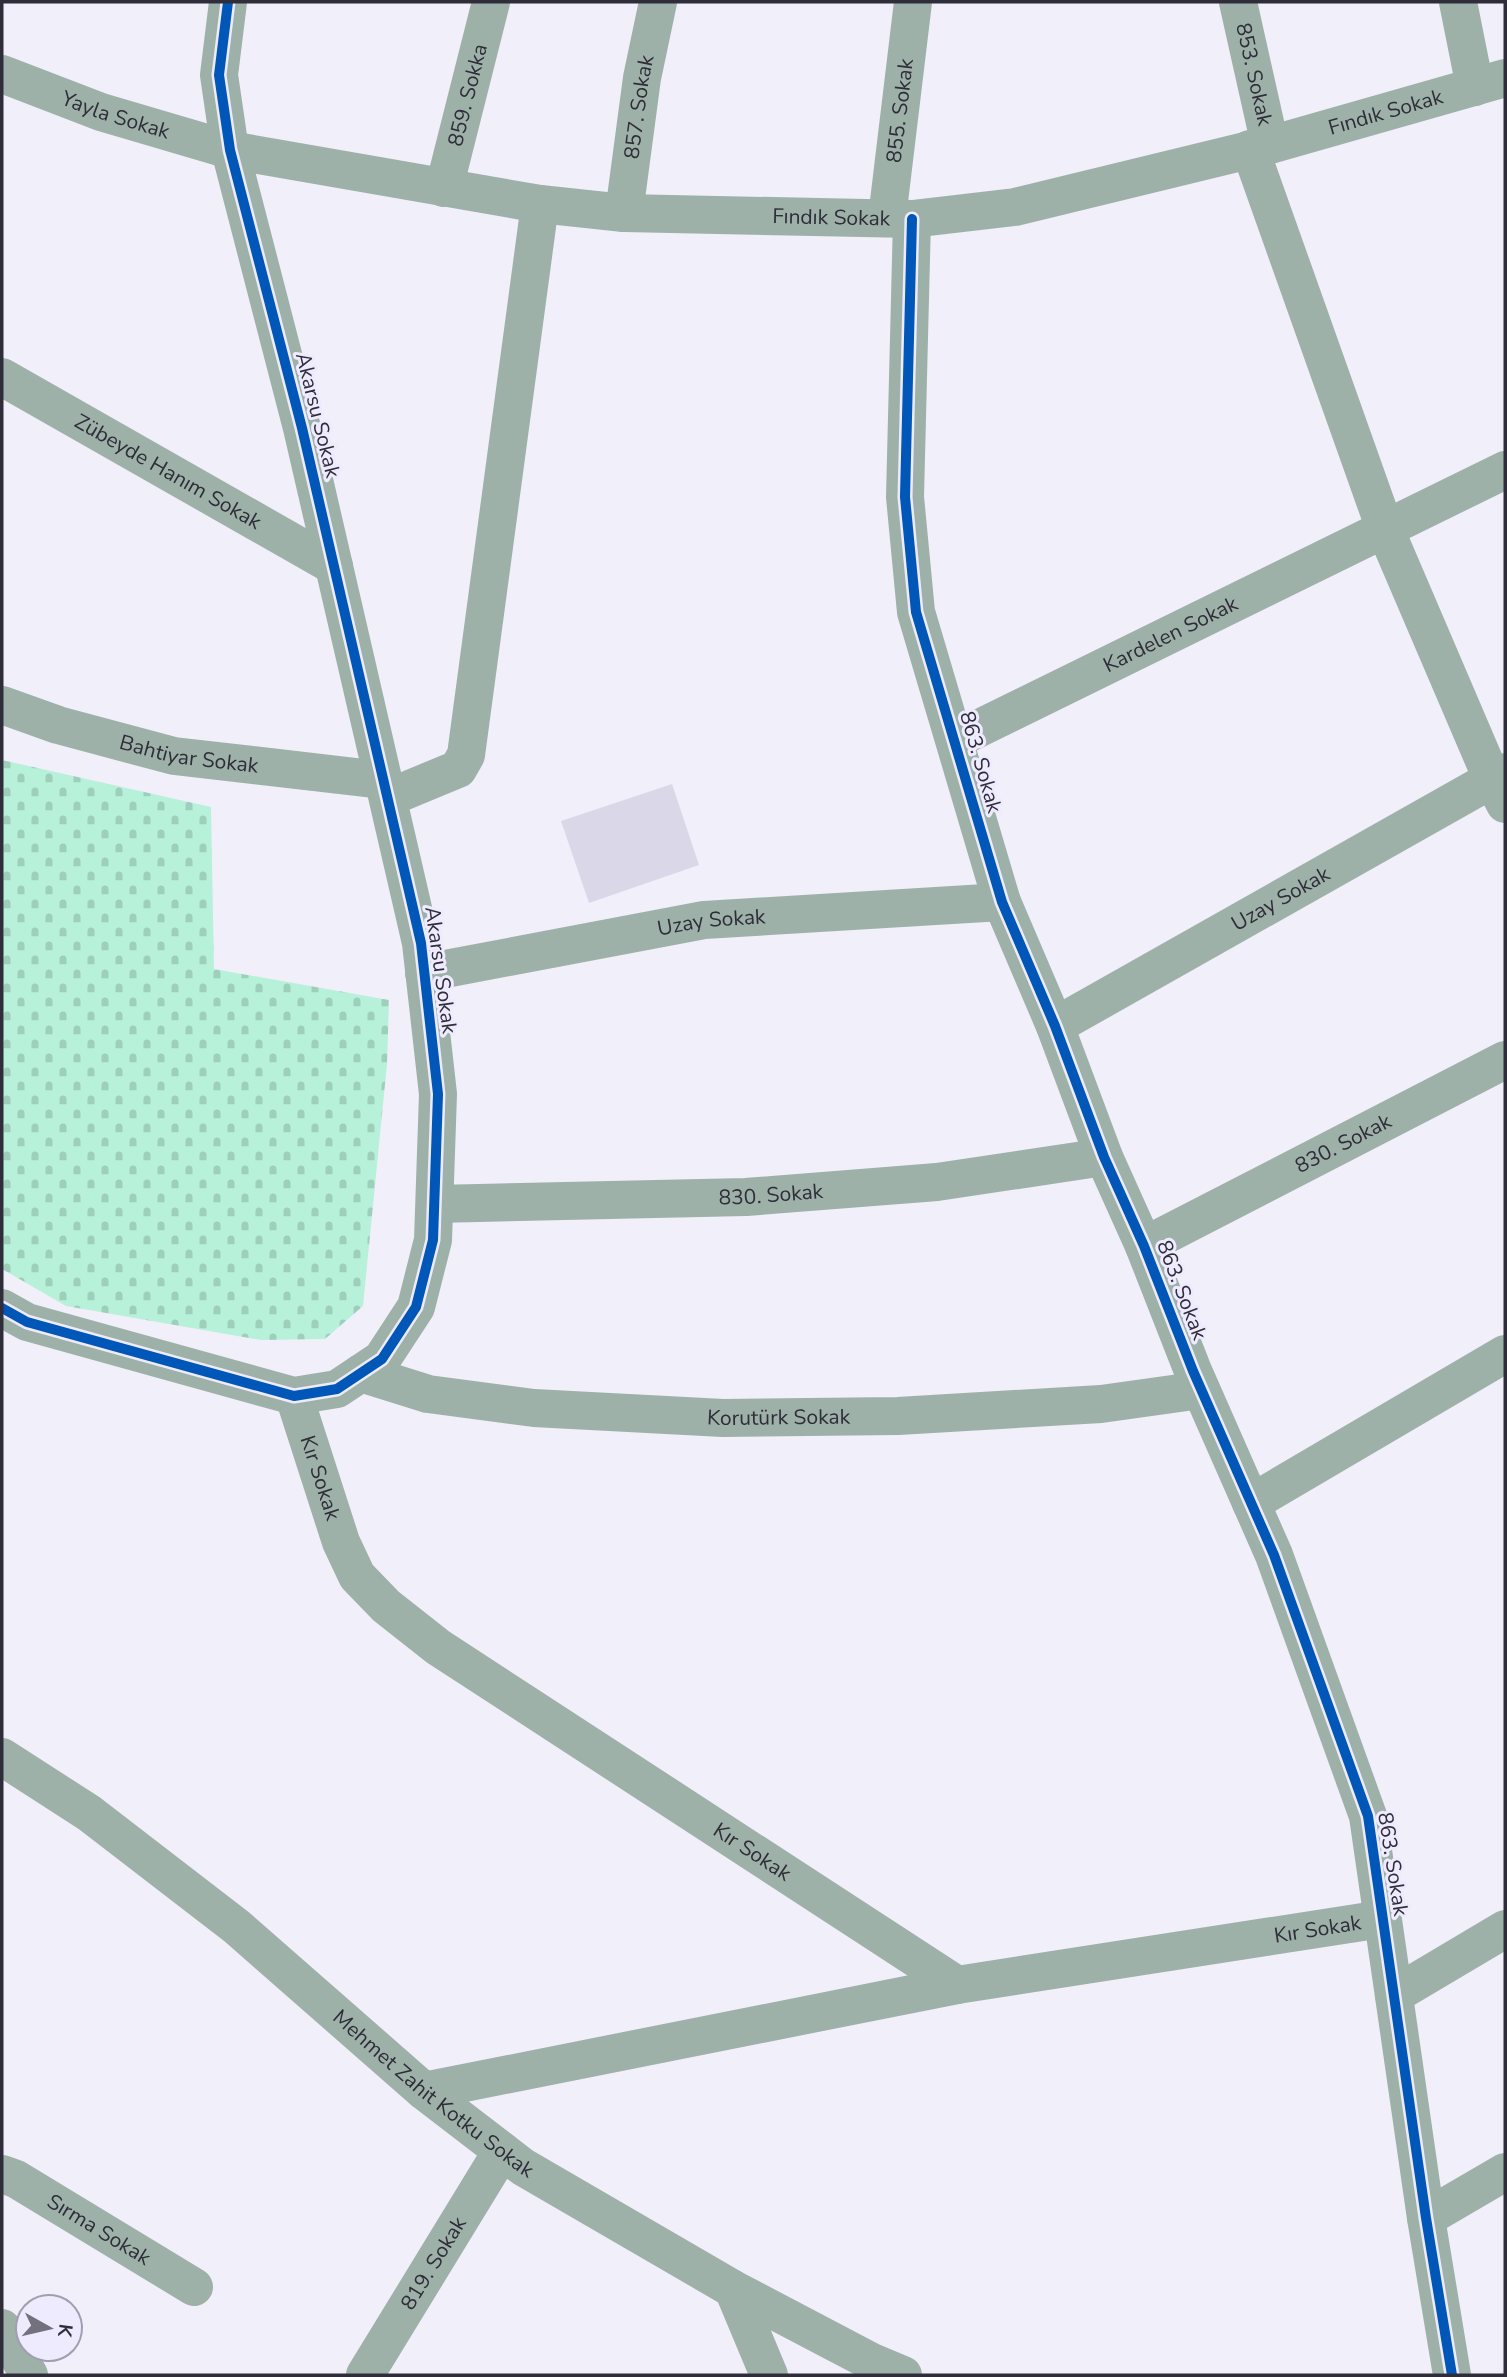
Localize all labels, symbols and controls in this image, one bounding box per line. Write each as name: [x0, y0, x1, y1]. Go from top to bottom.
street label: 853. Sokak: [1229, 20, 1279, 129]
street label: 859. Sokka: [441, 41, 494, 149]
street label: 857. Sokak: [617, 52, 661, 161]
street label: 855. Sokak: [880, 57, 920, 164]
street label: Fındık Sokak: [1325, 82, 1447, 142]
street label: Yayla Sokak: [57, 84, 174, 146]
street label: Fındık Sokak: [772, 202, 891, 233]
street label: Akarsu Sokak: [289, 349, 347, 481]
street label: Zübeyde Hanım Sokak: [69, 407, 267, 536]
street label: Kardelen Sokak: [1099, 589, 1243, 679]
street label: 863. Sokak: [953, 708, 1009, 817]
street label: Bahtiyar Sokak: [116, 728, 260, 780]
street label: Uzay Sokak: [1226, 860, 1335, 938]
street label: Uzay Sokak: [655, 902, 767, 943]
street label: Akarsu Sokak: [418, 905, 464, 1036]
street label: 830. Sokak: [1290, 1107, 1397, 1180]
street label: 830. Sokak: [718, 1177, 825, 1212]
street label: 863. Sokak: [1150, 1236, 1214, 1344]
street label: Korutürk Sokak: [706, 1403, 851, 1432]
street label: Kır Sokak: [294, 1432, 347, 1524]
street label: 863. Sokak: [1371, 1810, 1415, 1918]
street label: Kır Sokak: [708, 1816, 797, 1888]
street label: Kır Sokak: [1272, 1908, 1363, 1950]
street label: Mehmet Zahit Kotku Sokak: [327, 2003, 539, 2184]
street label: Sırma Sokak: [42, 2187, 157, 2272]
street label: 819. Sokak: [394, 2211, 473, 2315]
north arrow: [14, 2293, 84, 2363]
text: K: [51, 2322, 79, 2340]

